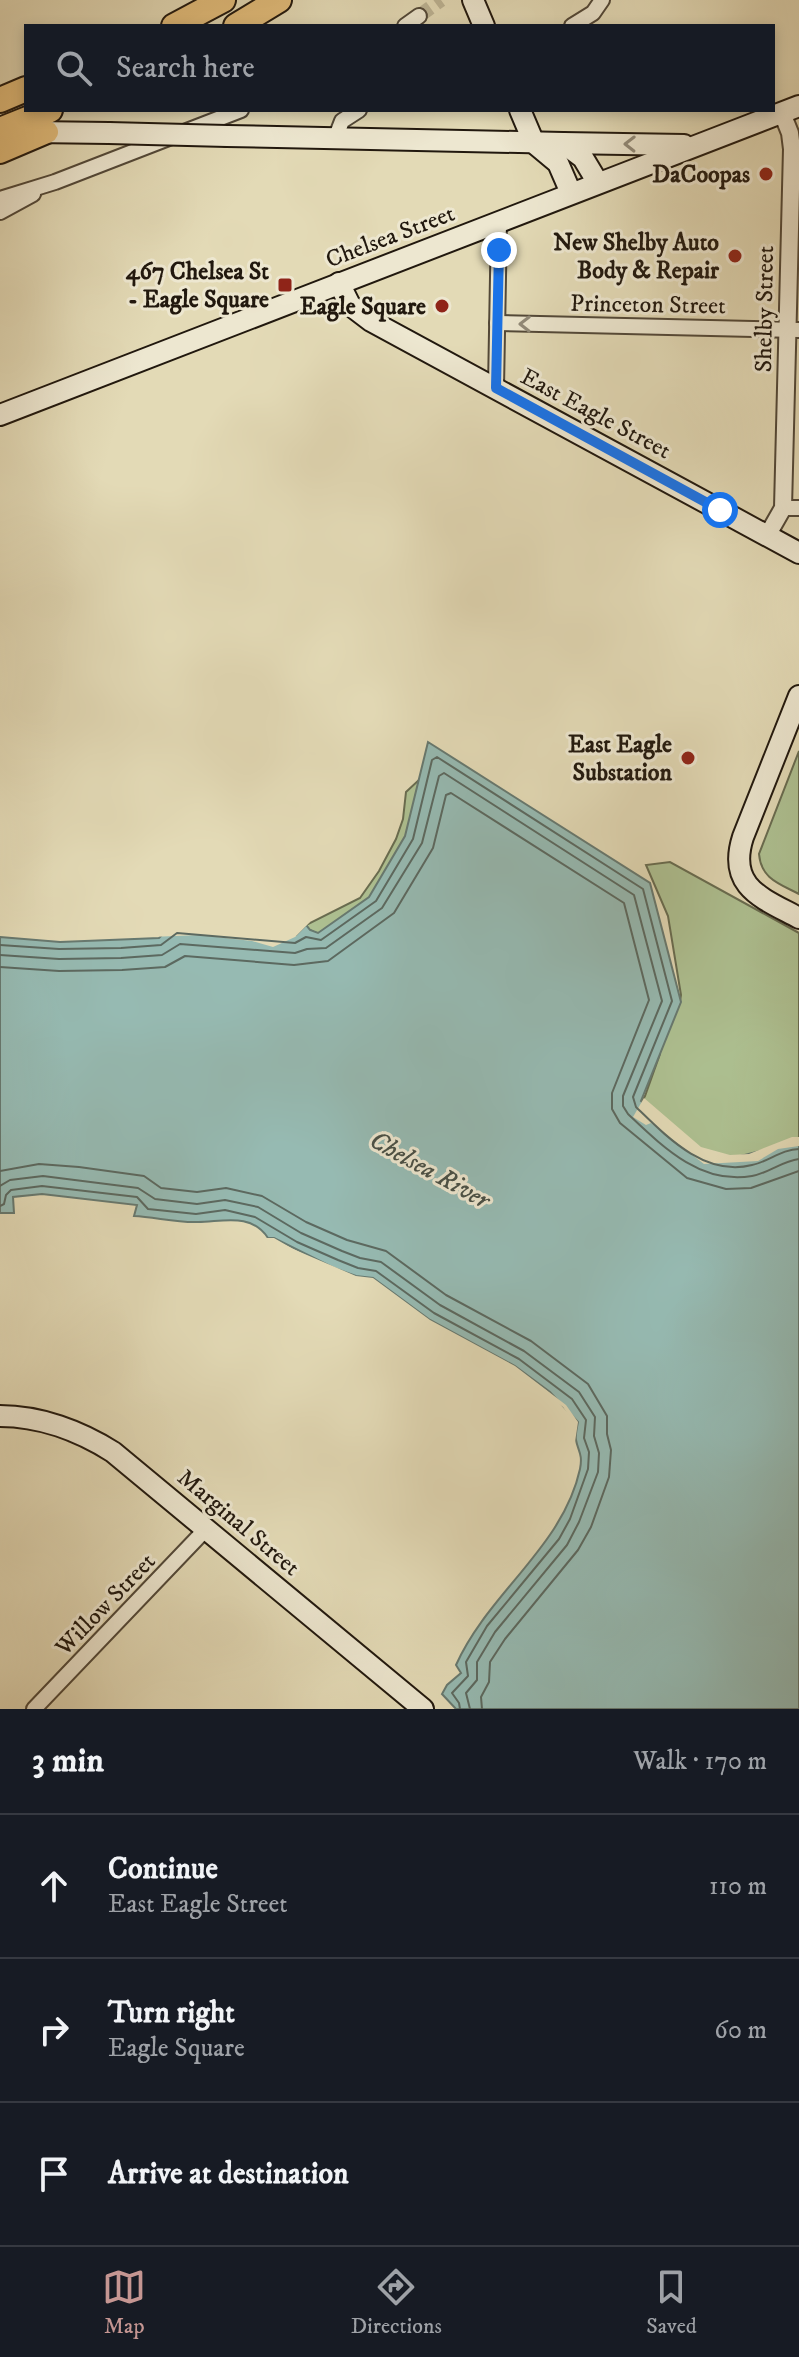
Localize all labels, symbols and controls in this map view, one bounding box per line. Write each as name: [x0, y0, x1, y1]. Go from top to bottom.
search box: [24, 24, 775, 112]
icon: search: [52, 46, 96, 90]
text: Search here: [116, 50, 255, 87]
one-way arrow: [623, 135, 636, 153]
place label: DaCoopas: [652, 160, 750, 190]
marker: DaCoopas: [757, 165, 775, 183]
street label: Chelsea Street: [322, 199, 459, 275]
place label: New Shelby Auto Body & Repair: [553, 228, 720, 286]
route end: [481, 232, 517, 268]
street label: Shelby Street: [749, 245, 781, 373]
marker: New Shelby Auto Body & Repair: [726, 247, 744, 265]
place label: 467 Chelsea St - Eagle Square: [126, 257, 269, 315]
marker: 467 Chelsea St - Eagle Square: [276, 276, 294, 294]
street label: Princeton Street: [570, 289, 726, 321]
place label: Eagle Square: [300, 292, 426, 322]
marker: Eagle Square: [433, 297, 451, 315]
one-way arrow: [518, 315, 531, 332]
street label: East Eagle Street: [515, 362, 676, 466]
route start: [702, 492, 738, 528]
place label: East Eagle Substation: [568, 730, 672, 788]
marker: East Eagle Substation: [679, 749, 697, 767]
water label: Chelsea River: [363, 1124, 497, 1218]
street label: Marginal Street: [171, 1463, 306, 1583]
street label: Willow Street: [49, 1547, 162, 1663]
text: 3 min: [32, 1740, 104, 1782]
text: Walk · 170 m: [633, 1745, 767, 1778]
text: Continue: [108, 1851, 218, 1888]
icon: ahead: [32, 1864, 76, 1908]
text: 110 m: [709, 1870, 767, 1903]
text: East Eagle Street: [108, 1888, 288, 1921]
text: Turn right: [108, 1995, 235, 2032]
icon: right: [32, 2008, 76, 2052]
text: 60 m: [714, 2014, 767, 2047]
text: Eagle Square: [108, 2032, 245, 2065]
icon: arrive: [32, 2152, 76, 2196]
text: Arrive at destination: [108, 2156, 349, 2193]
tab: Map: [102, 2265, 146, 2340]
tab: Directions: [351, 2265, 442, 2340]
tab: Saved: [646, 2265, 697, 2340]

